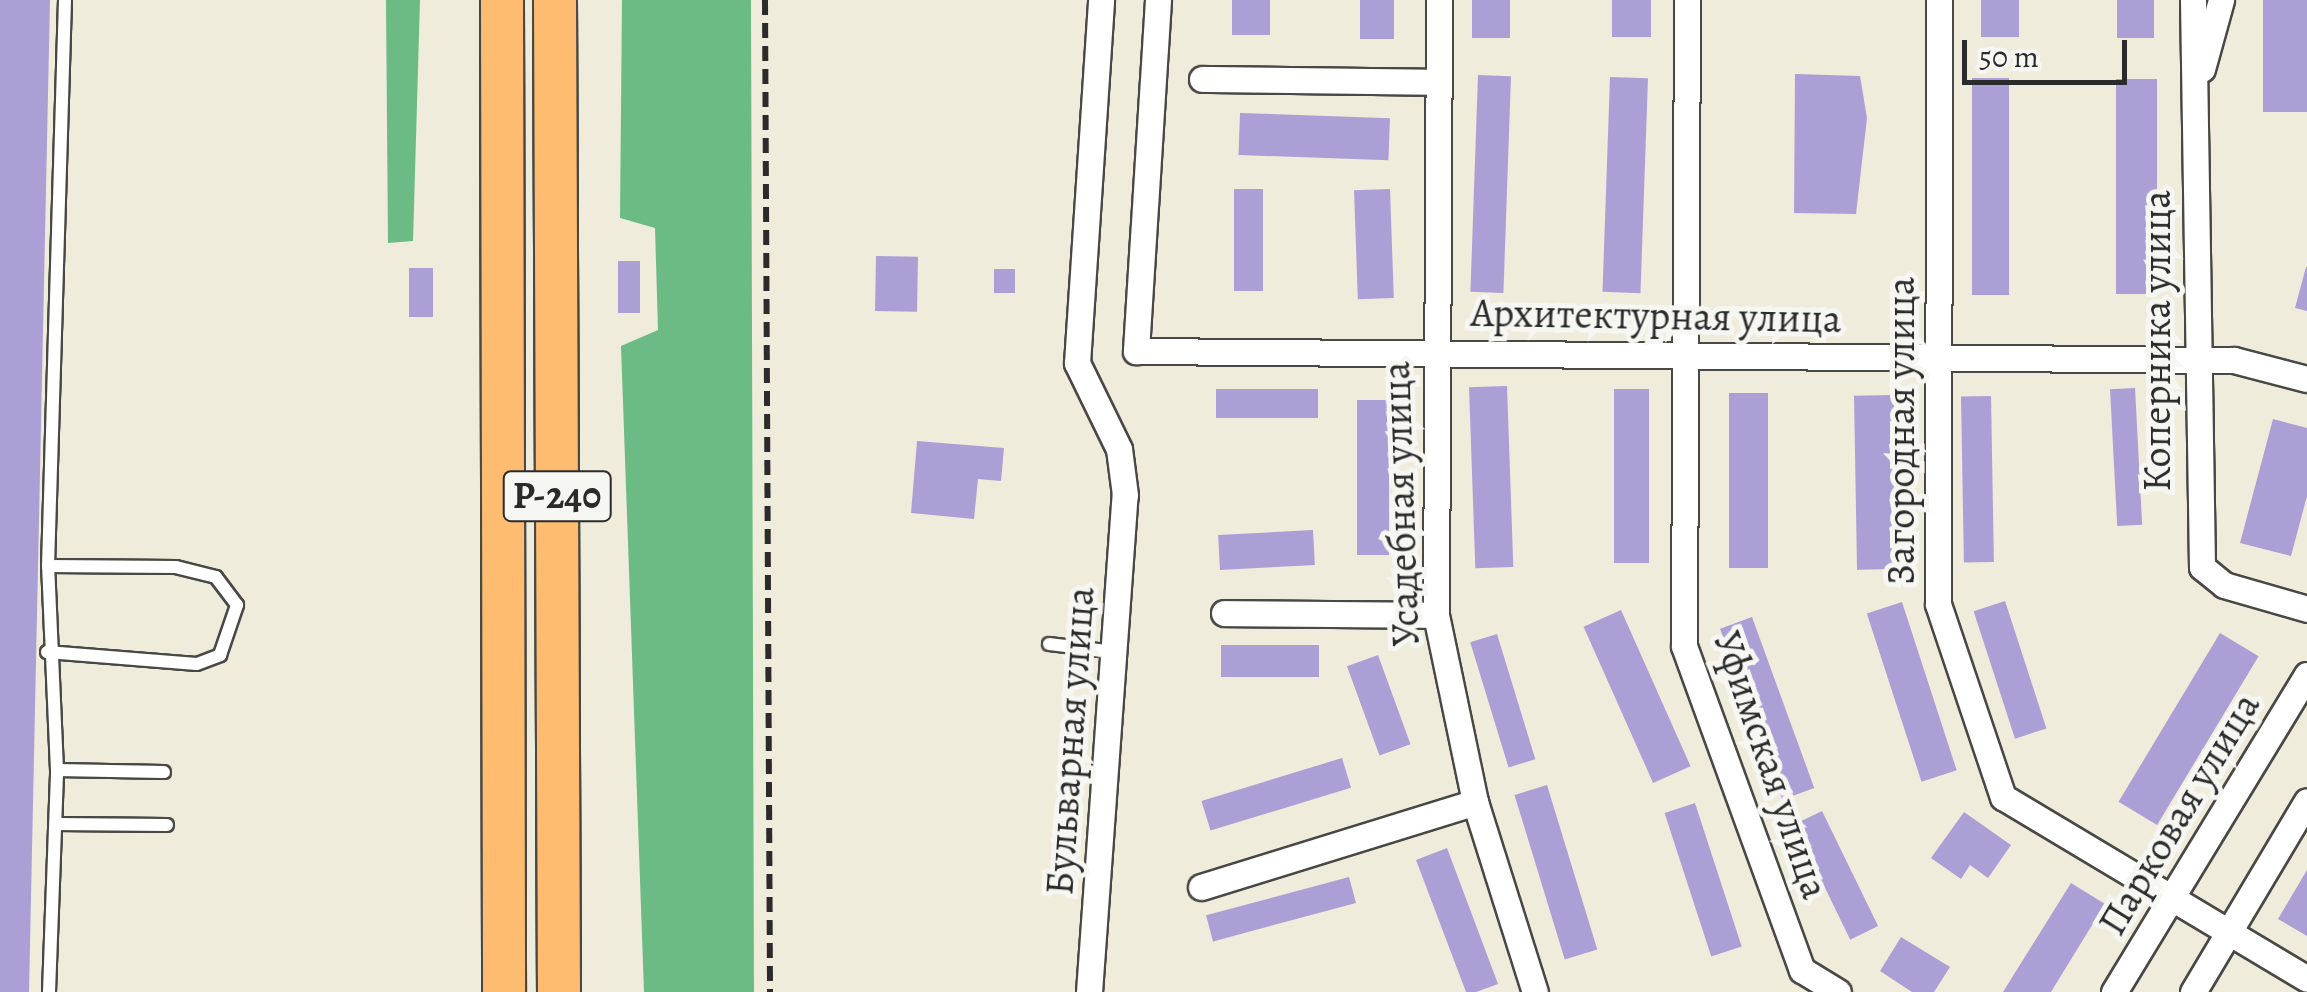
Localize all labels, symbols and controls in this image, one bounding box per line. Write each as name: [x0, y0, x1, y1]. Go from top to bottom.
scale bar: [1967, 20, 2132, 82]
text: 50 m: [1979, 37, 2039, 77]
street label: Коперника улица: [2133, 190, 2181, 492]
street label: Загородная улица: [1877, 277, 1925, 585]
street label: Архитектурная улица: [1470, 289, 1842, 343]
street label: Усадебная улица: [1372, 361, 1430, 647]
road number: Р-240: [502, 463, 612, 529]
street label: Бульварная улица: [1035, 585, 1105, 897]
street label: Уфимская улица: [1703, 625, 1839, 905]
street label: Парковая улица: [2088, 684, 2270, 944]

